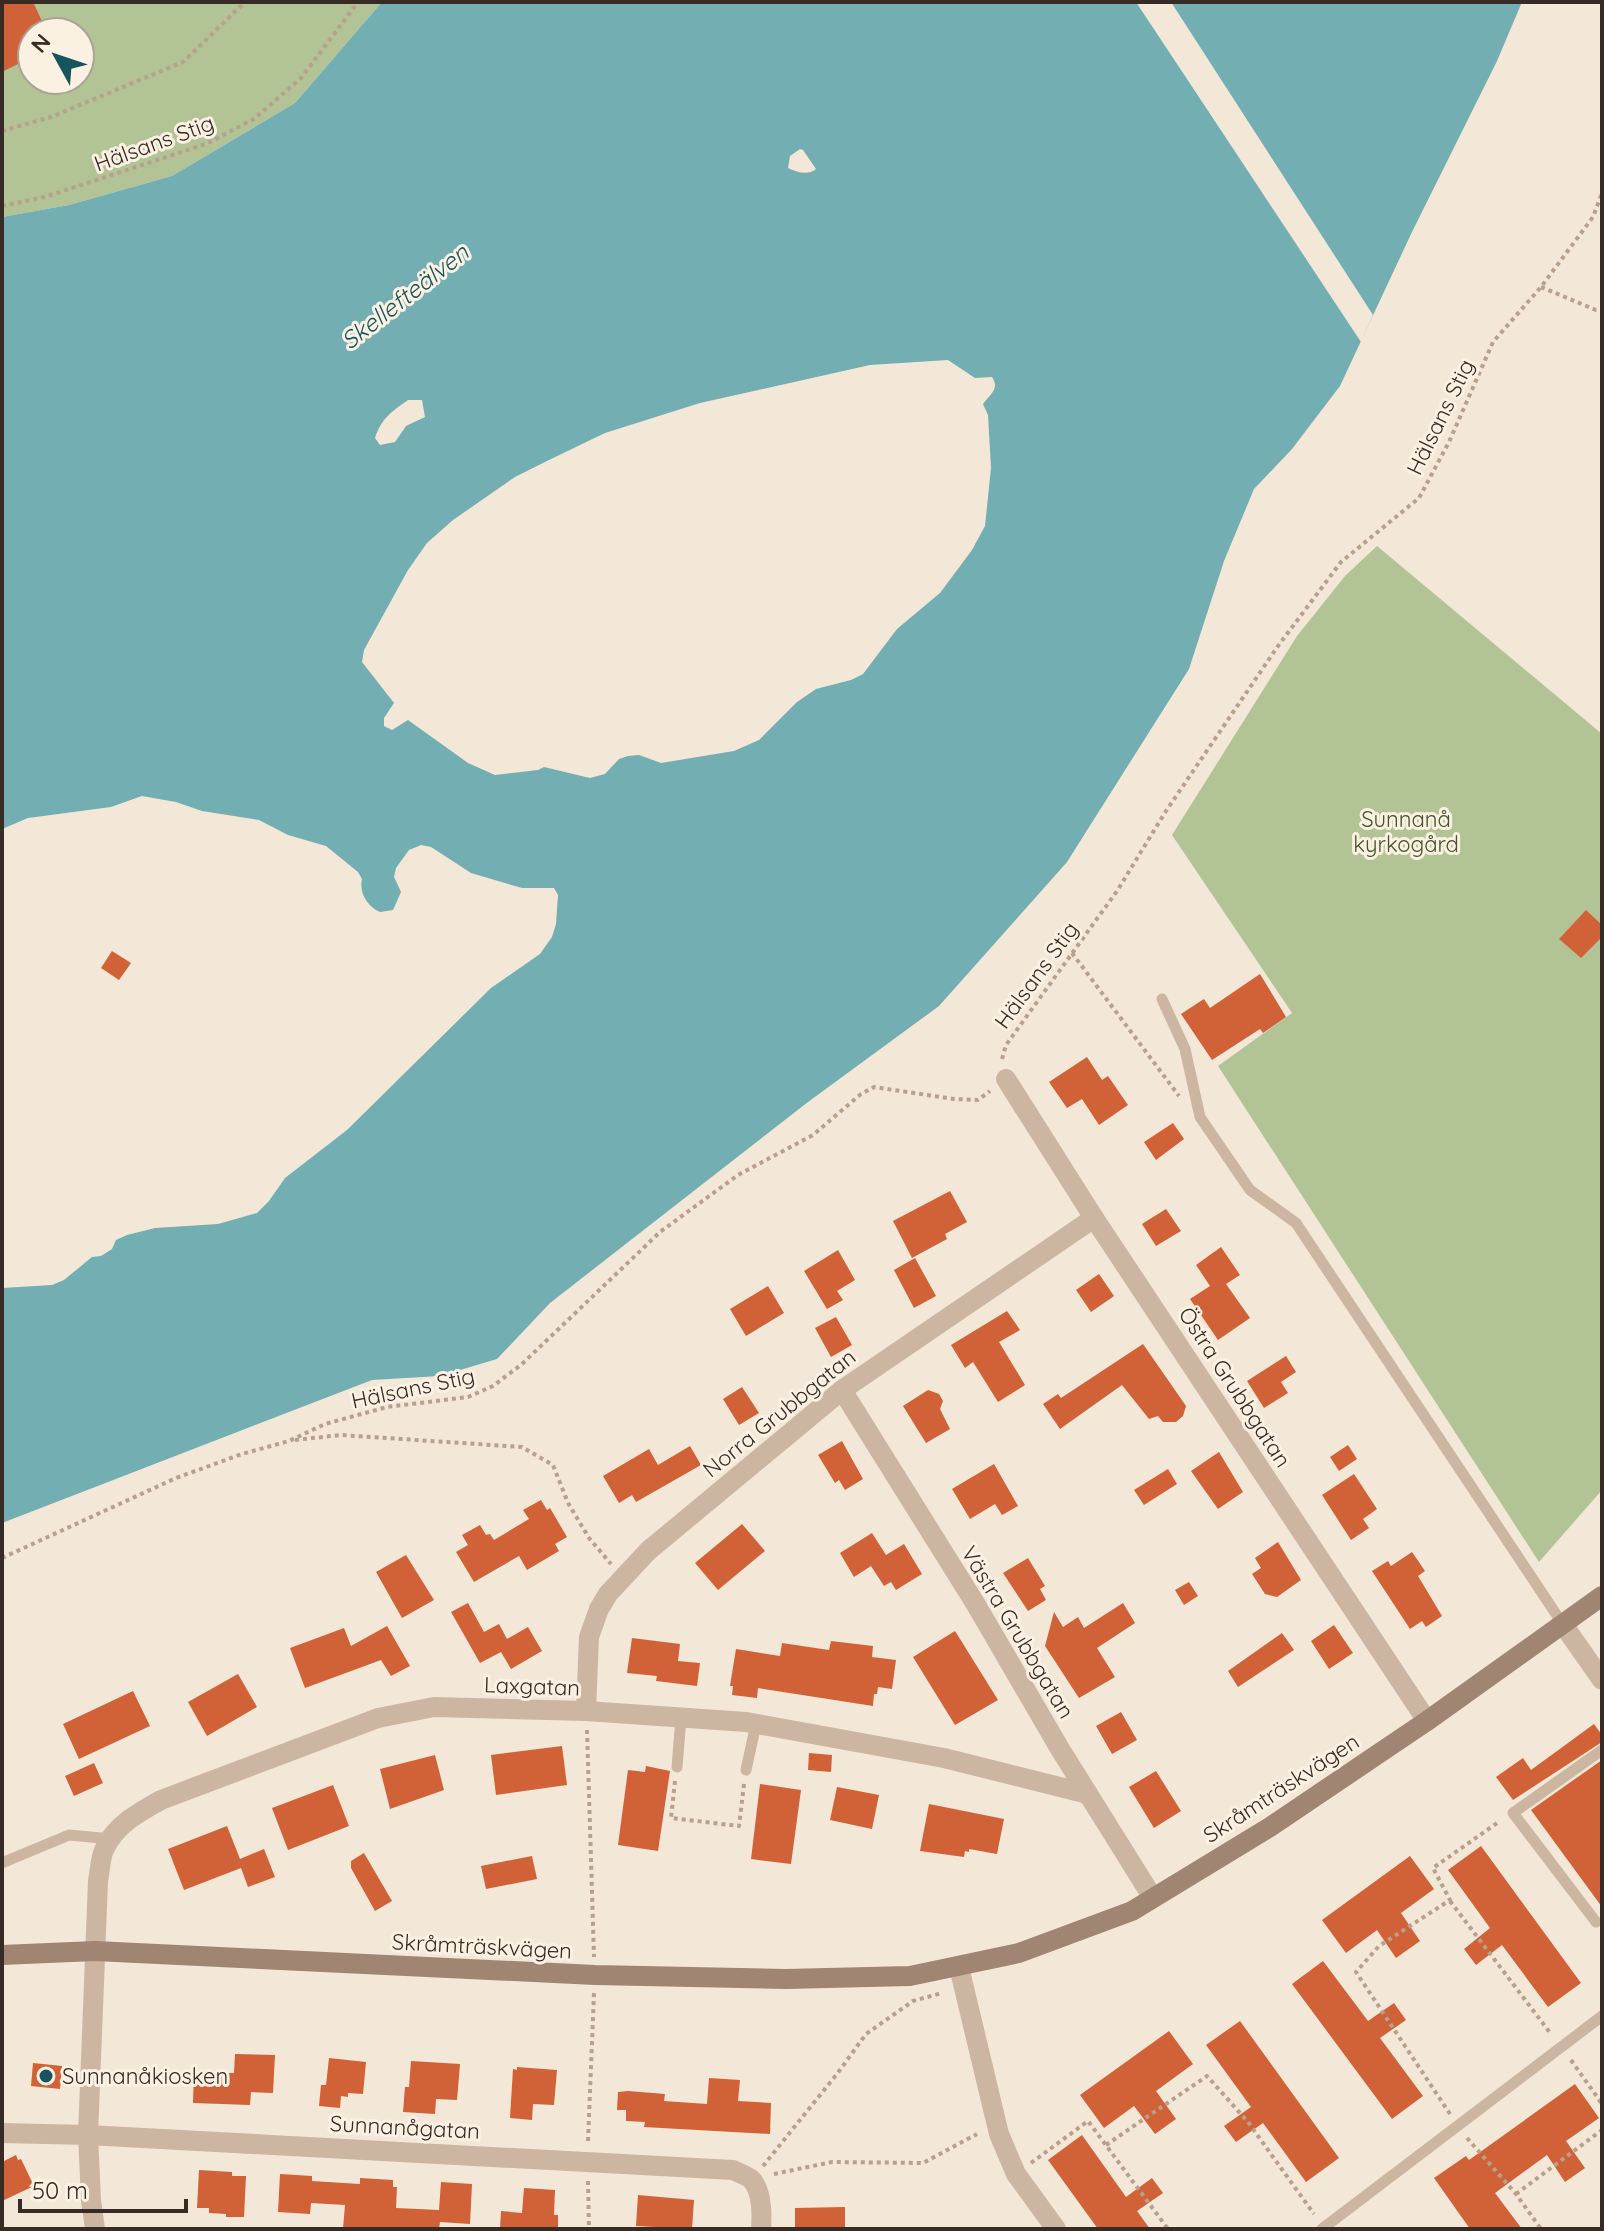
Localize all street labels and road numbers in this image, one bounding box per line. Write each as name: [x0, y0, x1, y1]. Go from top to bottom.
street label: Hälsans Stig: [90, 108, 218, 178]
street label: Hälsans Stig: [1400, 355, 1480, 479]
street label: Hälsans Stig: [988, 916, 1084, 1034]
street label: Östra Grubbgatan: [1173, 1302, 1297, 1472]
street label: Norra Grubbgatan: [697, 1343, 861, 1483]
street label: Hälsans Stig: [349, 1361, 477, 1415]
street label: Västra Grubbgatan: [955, 1541, 1081, 1723]
street label: Laxgatan: [483, 1670, 581, 1702]
street label: Skråmträskvägen: [1198, 1727, 1364, 1849]
street label: Skråmträskvägen: [391, 1927, 573, 1965]
street label: Sunnanågatan: [329, 2109, 481, 2145]

